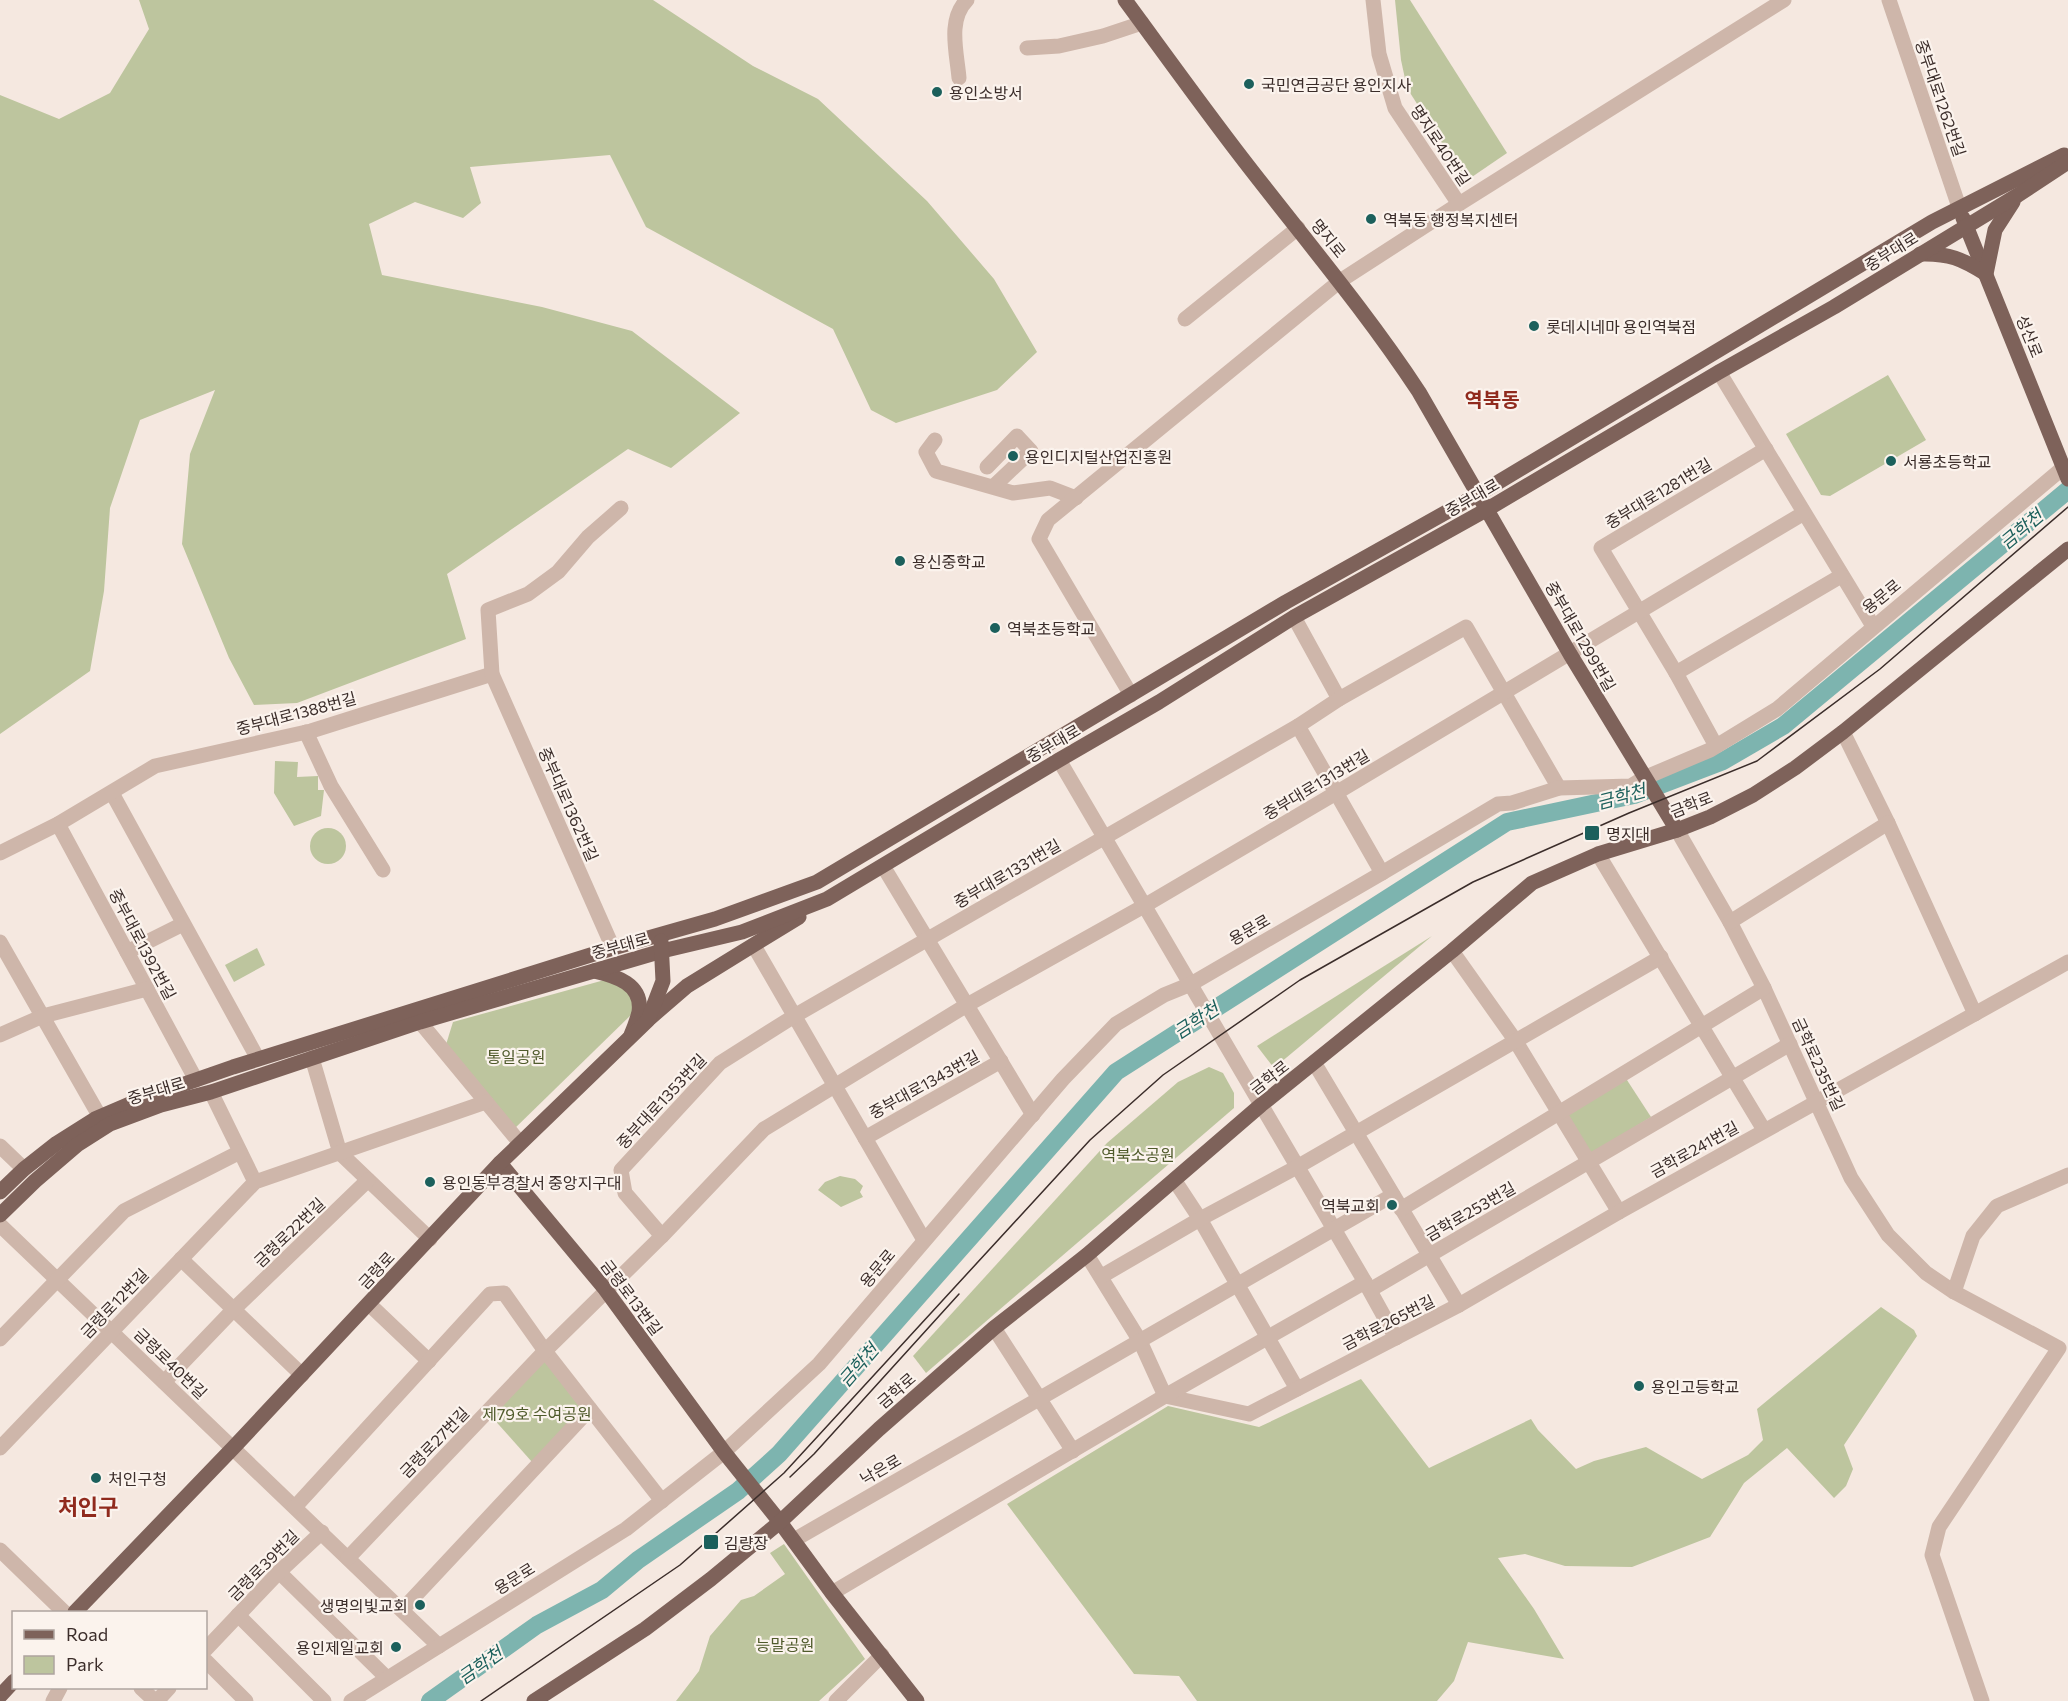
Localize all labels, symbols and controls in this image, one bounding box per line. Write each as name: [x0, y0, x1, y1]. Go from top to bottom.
street label: 중부대로1262번길: [1912, 37, 1970, 159]
place label: 국민연금공단 용인지사: [1261, 75, 1412, 94]
marker: 국민연금공단 용인지사: [1242, 77, 1256, 91]
place label: 용인소방서: [949, 83, 1023, 102]
marker: 용인소방서: [930, 85, 944, 99]
street label: 명지로40번길: [1407, 101, 1475, 189]
place label: 역북동 행정복지센터: [1383, 210, 1519, 229]
marker: 역북동 행정복지센터: [1364, 212, 1378, 226]
street label: 명지로: [1308, 215, 1350, 261]
street label: 중부대로: [1861, 227, 1921, 275]
street label: 성산로: [2013, 312, 2047, 360]
place label: 롯데시네마 용인역북점: [1546, 317, 1696, 336]
marker: 롯데시네마 용인역북점: [1527, 319, 1541, 333]
district label: 역북동: [1464, 387, 1520, 411]
place label: 용인디지털산업진흥원: [1025, 447, 1172, 466]
marker: 용인디지털산업진흥원: [1006, 449, 1020, 463]
place label: 서룡초등학교: [1903, 452, 1991, 471]
street label: 중부대로1281번길: [1601, 454, 1715, 532]
marker: 서룡초등학교: [1884, 454, 1898, 468]
street label: 중부대로: [1442, 474, 1502, 520]
water label: 금학천: [1995, 503, 2049, 553]
place label: 용신중학교: [912, 552, 986, 571]
marker: 용신중학교: [893, 554, 907, 568]
street label: 용문로: [1858, 575, 1904, 617]
street label: 중부대로1299번길: [1542, 578, 1620, 694]
place label: 역북초등학교: [1007, 619, 1095, 638]
marker: 역북초등학교: [988, 621, 1002, 635]
street label: 중부대로1388번길: [234, 688, 358, 738]
street label: 중부대로: [1023, 720, 1083, 766]
street label: 중부대로1362번길: [535, 744, 603, 864]
street label: 중부대로1313번길: [1260, 745, 1372, 823]
water label: 금학천: [1594, 778, 1650, 813]
street label: 금학로: [1667, 787, 1715, 821]
marker: 명지대: [1583, 824, 1601, 842]
place label: 명지대: [1606, 824, 1650, 843]
street label: 중부대로1331번길: [950, 835, 1064, 911]
street label: 중부대로1392번길: [106, 885, 180, 1003]
street label: 용문로: [1225, 910, 1273, 948]
street label: 중부대로: [589, 928, 651, 962]
water label: 금학천: [1169, 996, 1225, 1043]
street label: 금학로235번길: [1789, 1014, 1849, 1114]
street label: 중부대로1343번길: [866, 1046, 982, 1122]
park label: 통일공원: [487, 1047, 545, 1066]
street label: 중부대로1353번길: [612, 1050, 710, 1152]
street label: 금학로: [1246, 1056, 1292, 1098]
street label: 중부대로: [125, 1072, 187, 1108]
street label: 금학로241번길: [1646, 1117, 1742, 1181]
park label: 역북소공원: [1101, 1145, 1175, 1164]
place label: 용인동부경찰서 중앙지구대: [442, 1173, 622, 1192]
marker: 용인동부경찰서 중앙지구대: [423, 1175, 437, 1189]
street label: 금학로253번길: [1422, 1178, 1518, 1244]
street label: 금령로22번길: [250, 1193, 328, 1271]
place label: 역북교회: [1321, 1196, 1380, 1215]
marker: 역북교회: [1385, 1198, 1399, 1212]
street label: 용문로: [856, 1245, 899, 1291]
street label: 금령로: [354, 1247, 398, 1293]
street label: 금령로13번길: [597, 1256, 667, 1338]
street label: 금령로12번길: [76, 1264, 152, 1342]
street label: 금학로265번길: [1339, 1291, 1437, 1353]
street label: 금령로40번길: [131, 1324, 211, 1402]
water label: 금학천: [833, 1337, 884, 1391]
street label: 금학로: [873, 1368, 919, 1412]
place label: 용인고등학교: [1651, 1377, 1739, 1396]
marker: 용인고등학교: [1632, 1379, 1646, 1393]
street label: 금령로27번길: [396, 1403, 472, 1481]
park label: 제79호 수여공원: [482, 1404, 592, 1423]
street label: 낙은로: [856, 1450, 904, 1488]
place label: 처인구청: [108, 1469, 167, 1488]
marker: 처인구청: [89, 1471, 103, 1485]
district label: 처인구: [58, 1493, 118, 1520]
street label: 금령로39번길: [224, 1526, 302, 1604]
marker: 김량장: [702, 1533, 720, 1551]
place label: 김량장: [724, 1533, 768, 1552]
street label: 용문로: [490, 1558, 538, 1598]
place label: 생명의빛교회: [320, 1596, 408, 1615]
marker: 생명의빛교회: [413, 1598, 427, 1612]
legend: [12, 1611, 207, 1689]
text: Road: [66, 1623, 108, 1645]
park label: 능말공원: [756, 1635, 814, 1654]
place label: 용인제일교회: [296, 1638, 384, 1657]
marker: 용인제일교회: [389, 1640, 403, 1654]
water label: 금학천: [453, 1640, 509, 1688]
text: Park: [66, 1653, 104, 1675]

